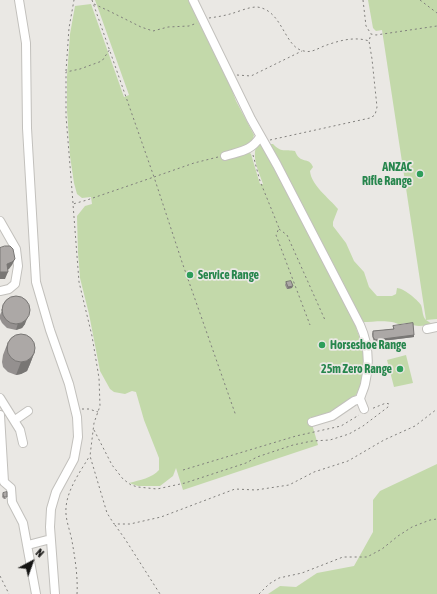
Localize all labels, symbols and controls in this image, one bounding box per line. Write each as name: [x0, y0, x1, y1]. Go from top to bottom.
place label: ANZAC Rifle Range: [362, 160, 412, 188]
marker: ANZAC Rifle Range: [415, 169, 425, 179]
place label: Service Range: [198, 268, 259, 282]
marker: Service Range: [185, 270, 195, 280]
place label: Horseshoe Range: [330, 338, 406, 352]
marker: Horseshoe Range: [317, 340, 327, 350]
place label: 25m Zero Range: [321, 362, 392, 376]
marker: 25m Zero Range: [395, 364, 405, 374]
north arrow: [12, 542, 52, 582]
text: N: [33, 546, 46, 560]

